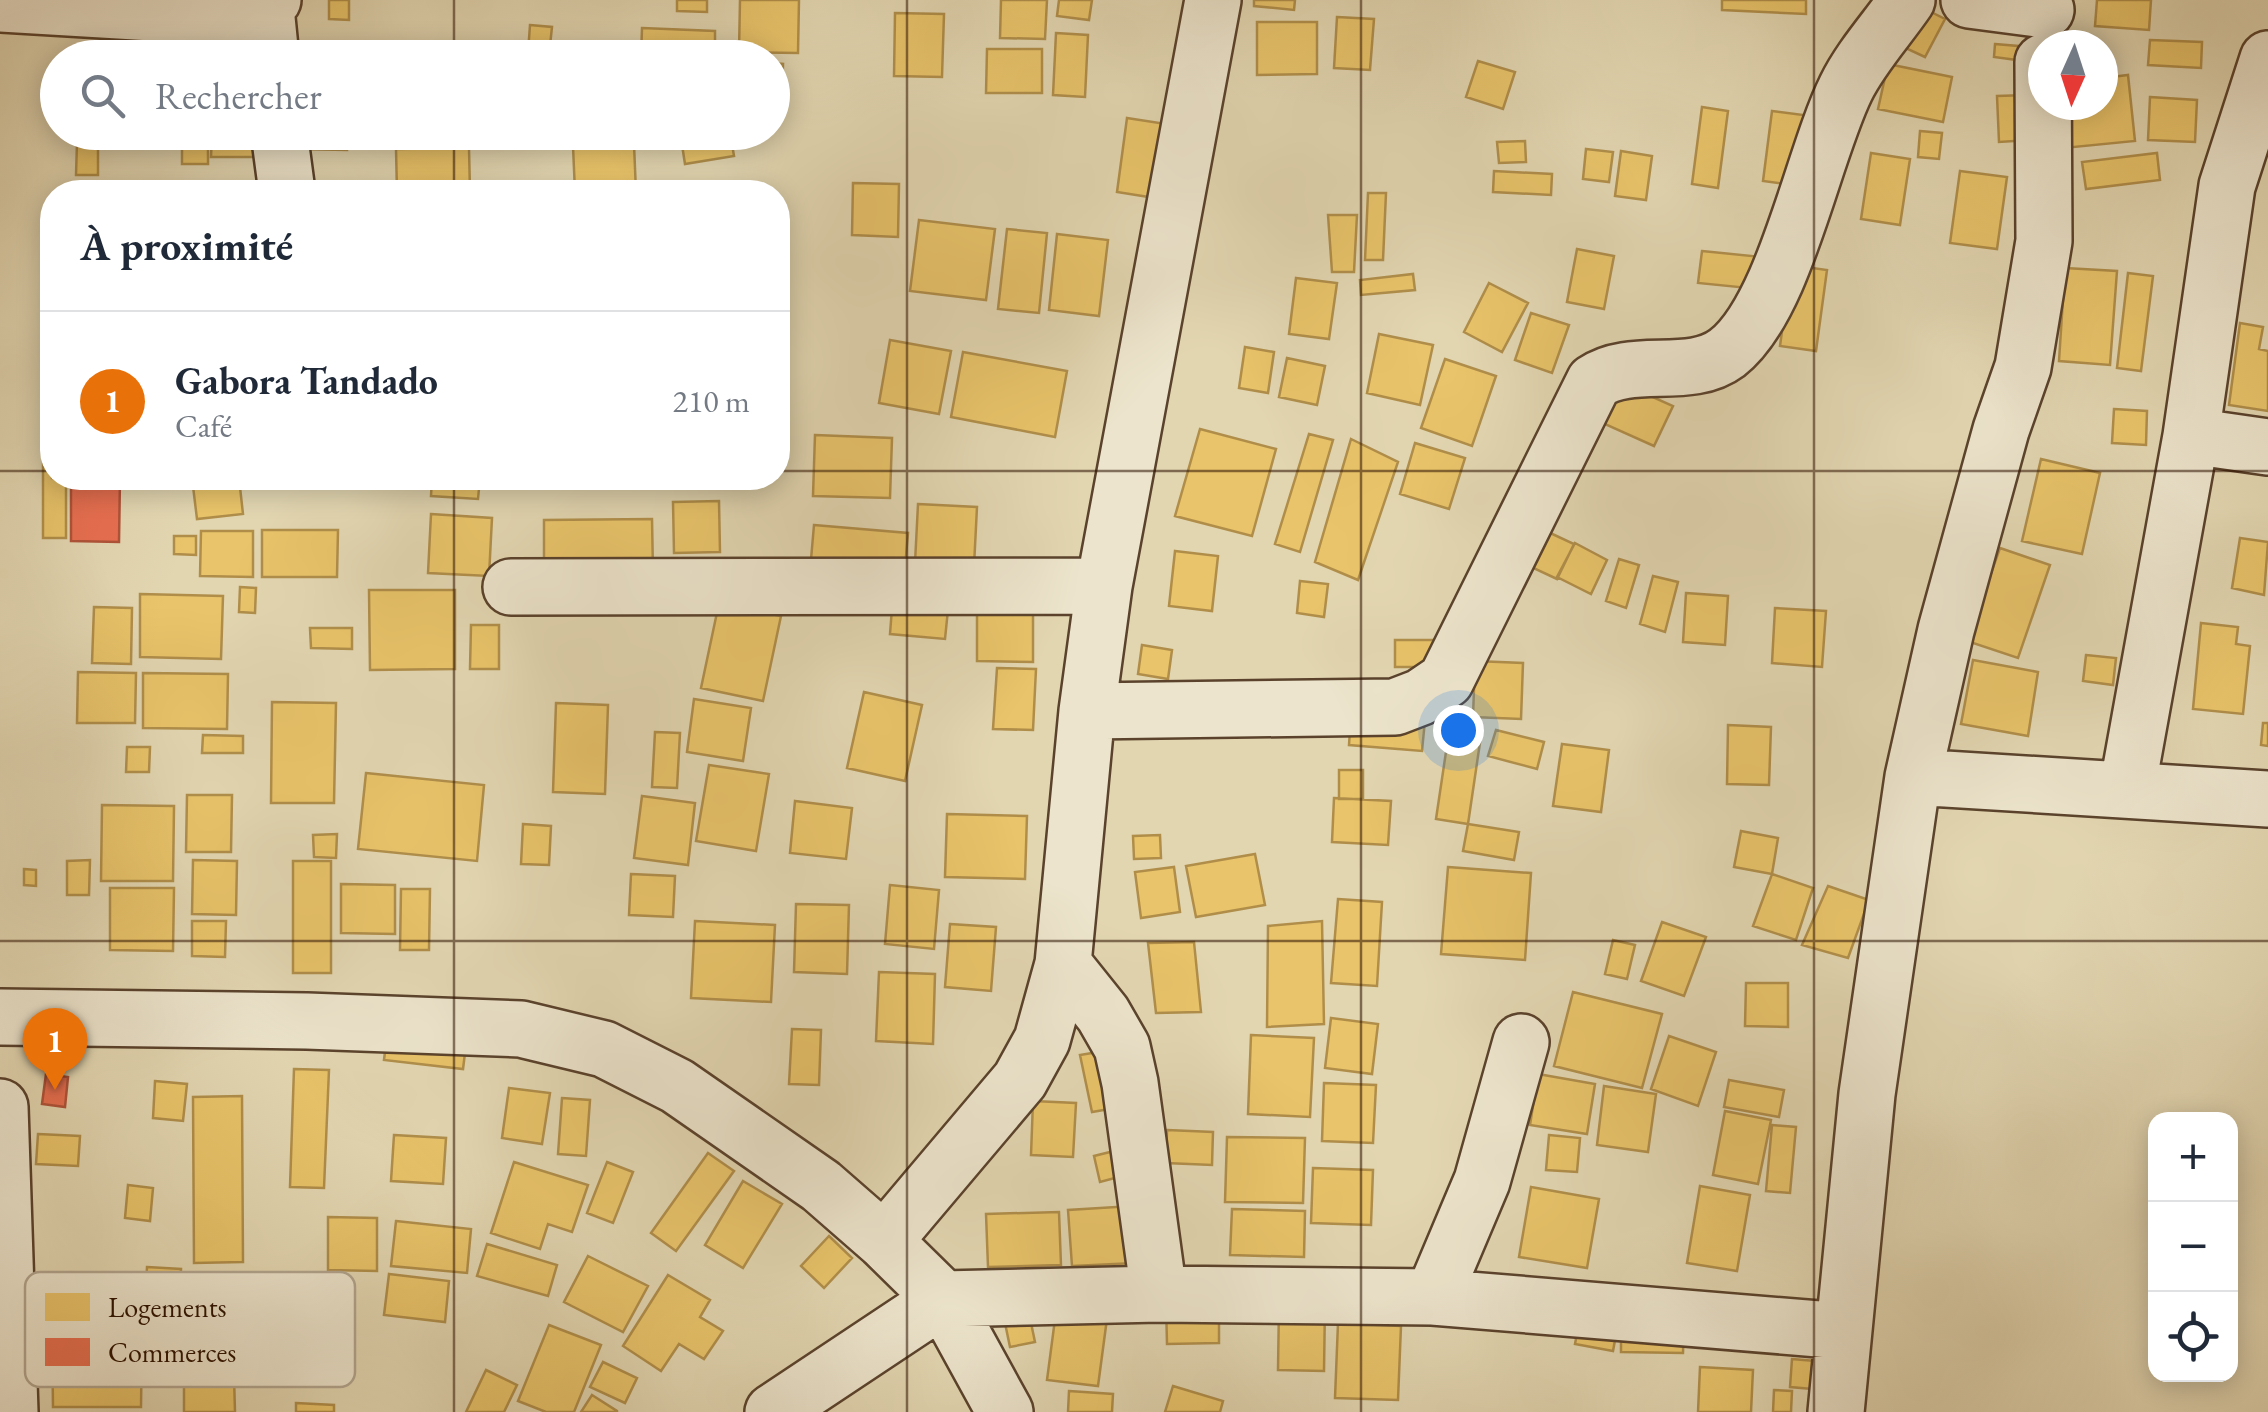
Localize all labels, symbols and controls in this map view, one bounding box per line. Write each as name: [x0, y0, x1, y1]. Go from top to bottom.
north arrow: [2028, 30, 2118, 120]
search box: [40, 40, 790, 150]
icon: search: [75, 68, 130, 123]
text: Rechercher: [155, 71, 322, 120]
text: À proximité: [80, 218, 293, 273]
text: Gabora Tandado: [175, 356, 438, 405]
text: 1: [104, 380, 121, 422]
text: 210 m: [673, 380, 750, 422]
text: Café: [175, 405, 232, 447]
your location: [1433, 705, 1484, 756]
pin: 1: [22, 1008, 88, 1090]
map controls: [2148, 1112, 2238, 1382]
button: +: [2148, 1112, 2238, 1202]
button: −: [2148, 1202, 2238, 1292]
legend: [25, 1272, 355, 1387]
text: Logements: [108, 1289, 227, 1325]
button: locate: [2148, 1292, 2238, 1382]
text: Commerces: [108, 1334, 236, 1370]

